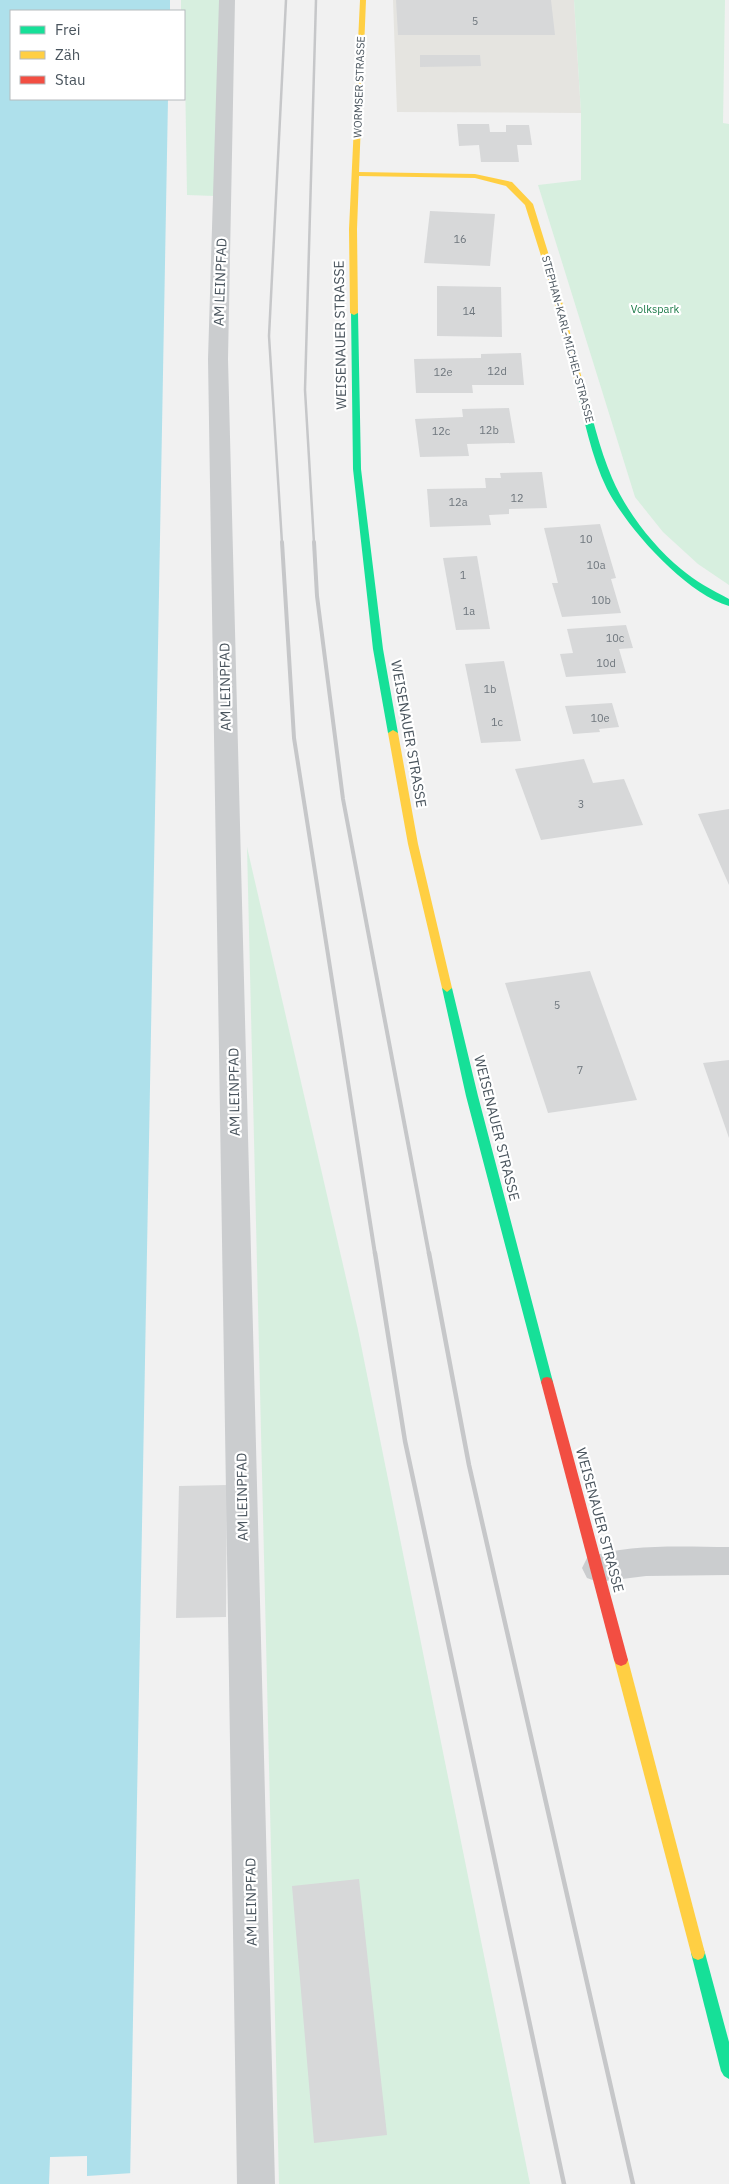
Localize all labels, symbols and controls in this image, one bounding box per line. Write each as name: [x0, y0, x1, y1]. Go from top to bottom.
legend: [10, 10, 185, 100]
house number: 5: [472, 14, 478, 28]
text: Frei: [55, 20, 81, 39]
street label: WORMSER STRASSE: [350, 36, 368, 138]
text: Zäh: [55, 45, 80, 64]
text: Stau: [55, 70, 86, 89]
house number: 16: [453, 232, 467, 246]
street label: AM LEINPFAD: [209, 238, 231, 326]
street label: STEPHAN-KARL-MICHEL-STRASSE: [539, 254, 597, 424]
street label: WEISENAUER STRASSE: [330, 260, 350, 410]
park label: Volkspark: [631, 302, 680, 316]
house number: 14: [462, 304, 476, 318]
house number: 12d: [487, 364, 507, 378]
house number: 12e: [433, 365, 453, 379]
house number: 12b: [479, 423, 499, 437]
house number: 12c: [432, 424, 451, 438]
house number: 12: [510, 491, 524, 505]
house number: 12a: [448, 495, 468, 509]
house number: 10: [579, 532, 593, 546]
house number: 10a: [586, 558, 606, 572]
house number: 1: [460, 568, 467, 582]
house number: 10b: [591, 593, 611, 607]
house number: 1a: [463, 604, 475, 618]
house number: 10c: [606, 631, 625, 645]
street label: AM LEINPFAD: [215, 643, 235, 731]
house number: 10d: [596, 656, 616, 670]
street label: WEISENAUER STRASSE: [387, 659, 431, 809]
house number: 1b: [484, 682, 496, 696]
house number: 10e: [590, 711, 610, 725]
house number: 1c: [491, 715, 504, 729]
house number: 3: [578, 797, 584, 811]
house number: 5: [554, 998, 560, 1012]
street label: AM LEINPFAD: [224, 1048, 244, 1136]
street label: WEISENAUER STRASSE: [470, 1053, 524, 1203]
house number: 7: [577, 1063, 583, 1077]
street label: WEISENAUER STRASSE: [572, 1446, 628, 1594]
street label: AM LEINPFAD: [232, 1453, 252, 1541]
street label: AM LEINPFAD: [241, 1858, 261, 1946]

